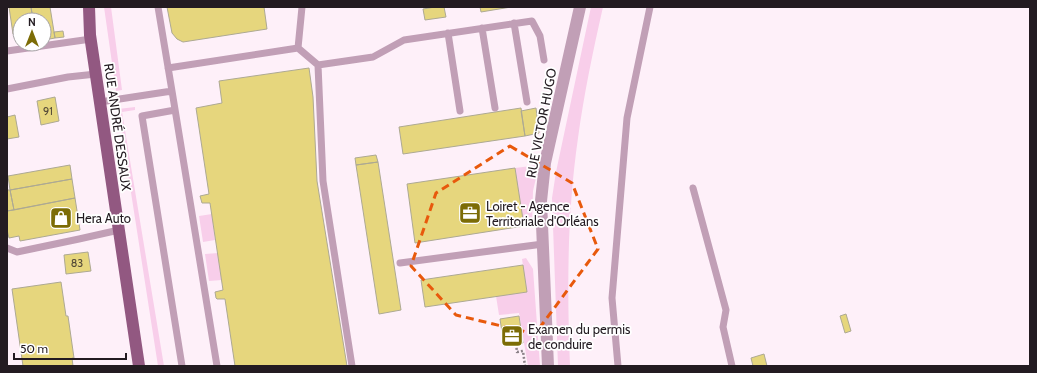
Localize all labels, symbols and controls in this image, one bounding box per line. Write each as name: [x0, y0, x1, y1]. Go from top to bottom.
north arrow: [12, 12, 52, 52]
text: N: [28, 15, 36, 29]
street label: RUE ANDRÉ DESSAUX: [101, 62, 136, 192]
street label: RUE VICTOR HUGO: [523, 67, 559, 179]
house number: 91: [43, 104, 53, 118]
place label: Loiret - Agence Territoriale d'Orléans: [486, 198, 599, 229]
office icon: Loiret - Agence Territoriale d'Orléans: [457, 200, 483, 226]
shop icon: Hera Auto: [48, 205, 74, 231]
place label: Hera Auto: [76, 210, 131, 226]
house number: 83: [71, 256, 83, 270]
place label: Examen du permis de conduire: [528, 321, 631, 352]
office icon: Examen du permis de conduire: [499, 323, 525, 349]
scale bar: [14, 335, 126, 361]
text: 50 m: [20, 341, 48, 356]

